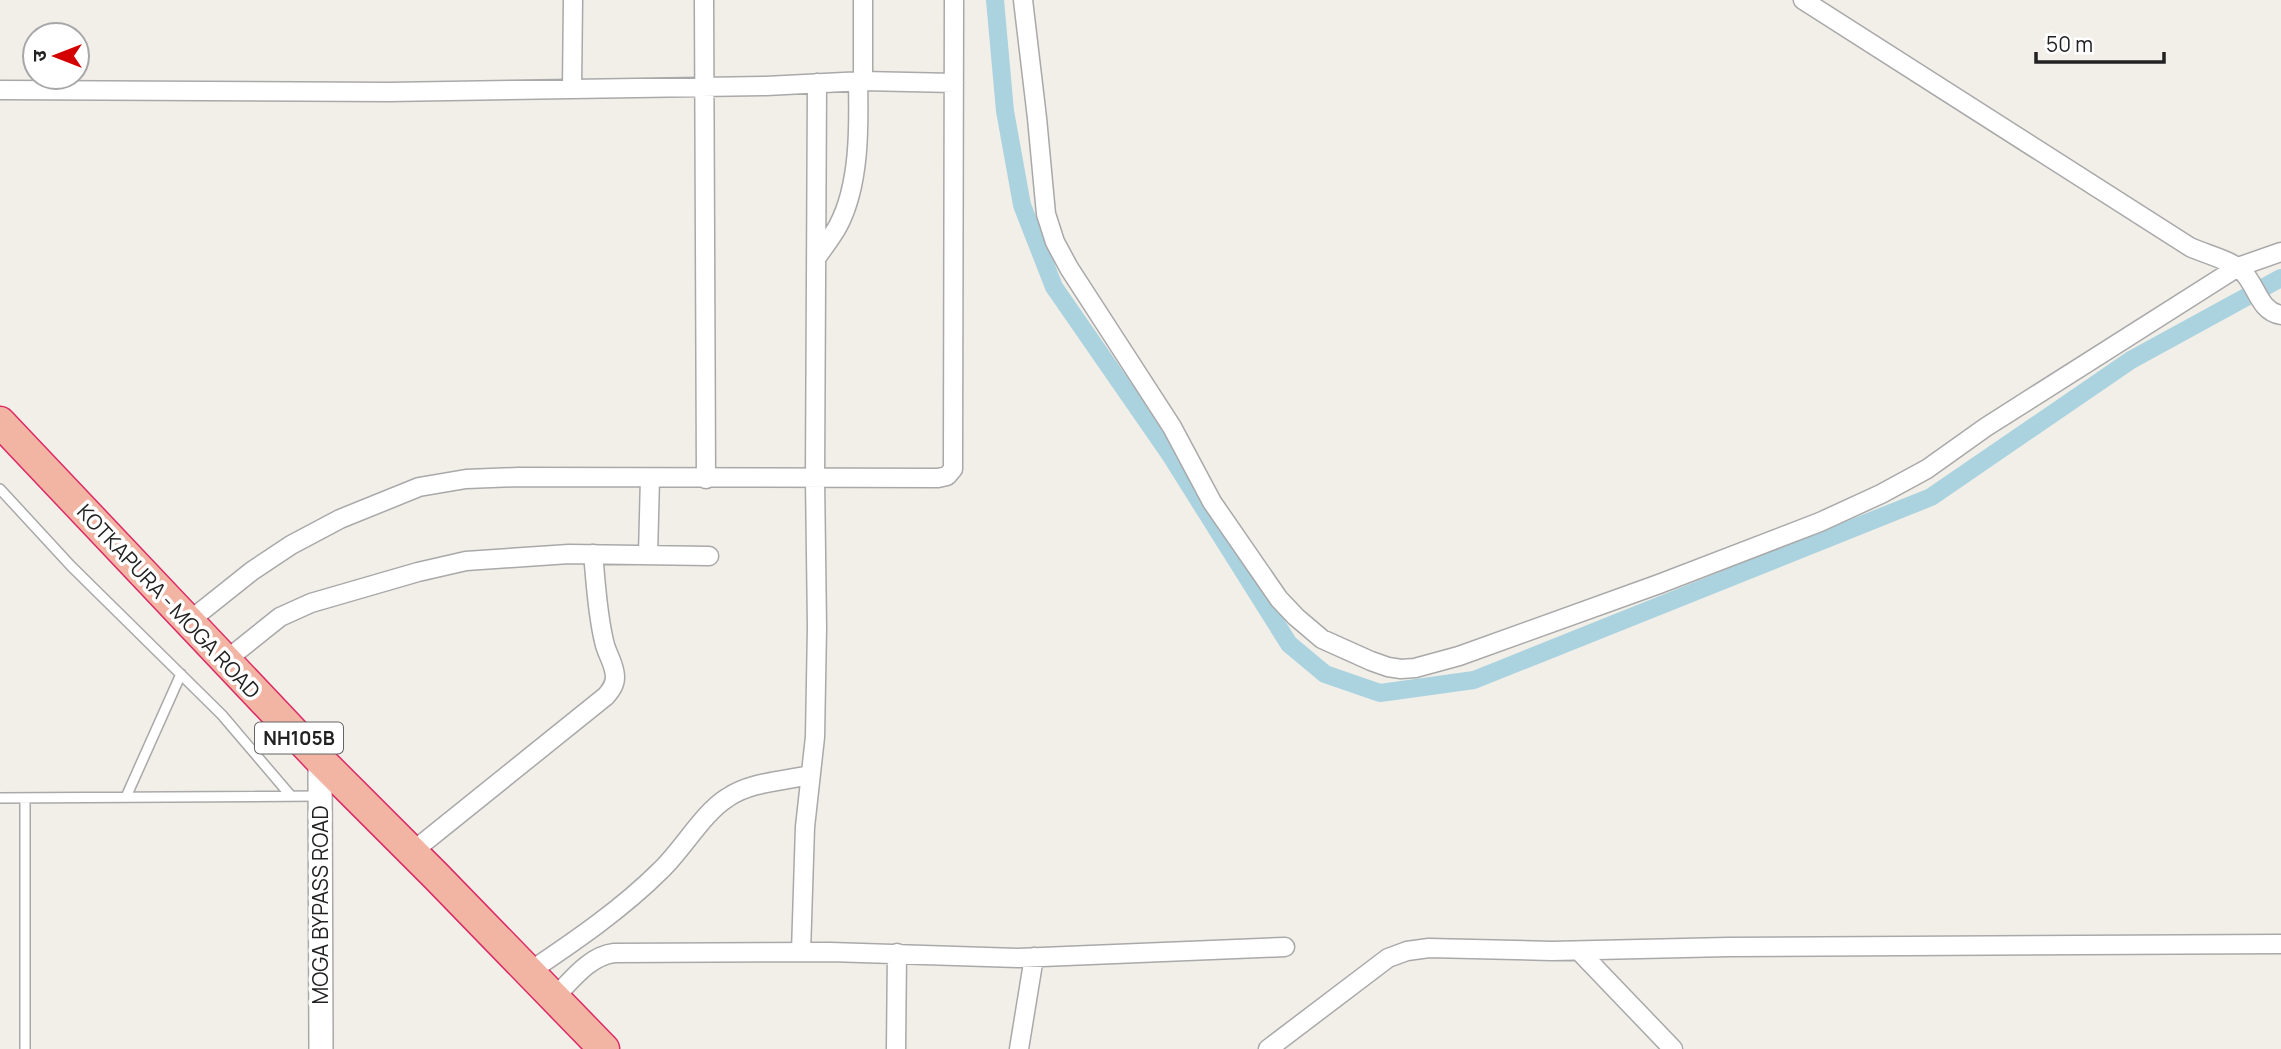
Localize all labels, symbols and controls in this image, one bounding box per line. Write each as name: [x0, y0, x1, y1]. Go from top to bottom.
north arrow: [21, 21, 91, 91]
scale bar: [2036, 21, 2164, 65]
text: 50 m: [2046, 30, 2093, 58]
text: उ: [26, 50, 52, 62]
street label: KOTKAPURA - MOGA ROAD: [71, 498, 267, 704]
road number: NH105B: [255, 722, 343, 754]
street label: MOGA BYPASS ROAD: [306, 806, 334, 1005]

